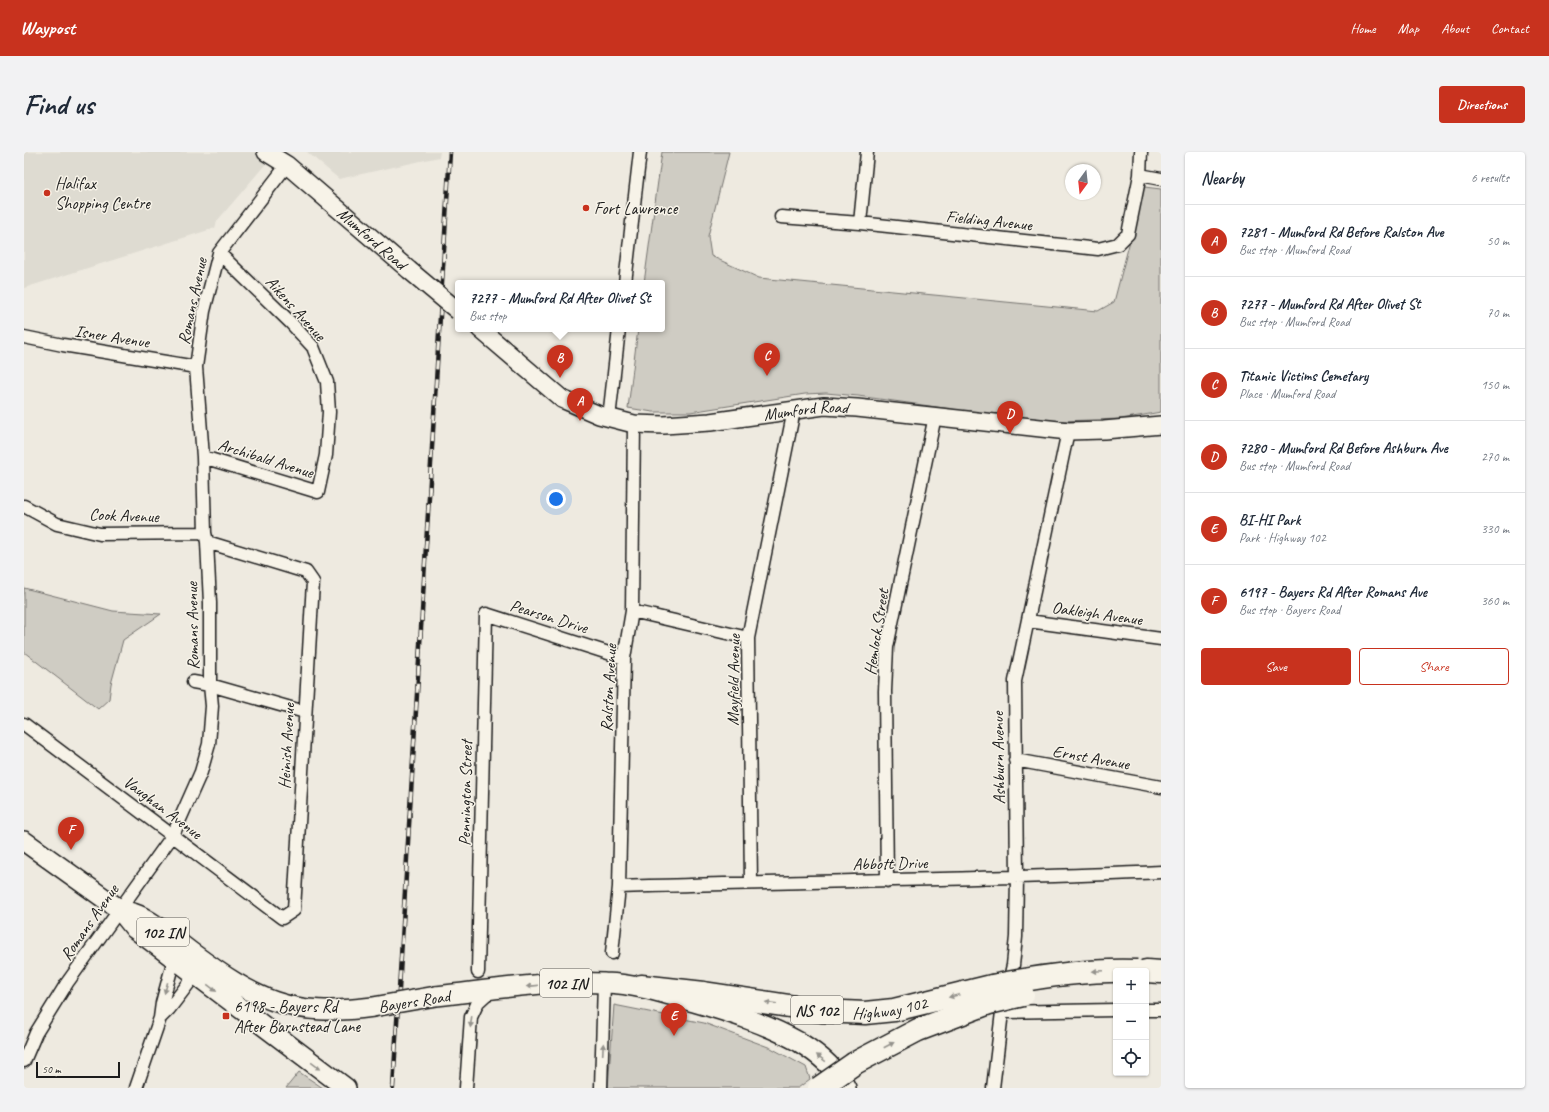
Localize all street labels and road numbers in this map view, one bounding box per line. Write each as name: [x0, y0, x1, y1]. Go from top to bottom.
street label: Mumford Road: [333, 203, 413, 276]
street label: Fielding Avenue: [945, 206, 1034, 236]
street label: Romans Avenue: [173, 254, 212, 346]
street label: Aikens Avenue: [261, 272, 331, 346]
street label: Isner Avenue: [73, 320, 152, 353]
street label: Mumford Road: [762, 395, 852, 425]
street label: Archibald Avenue: [216, 434, 317, 483]
street label: Cook Avenue: [89, 504, 161, 527]
street label: Romans Avenue: [181, 580, 204, 670]
street label: Hemlock Street: [859, 585, 894, 677]
street label: Pearson Drive: [507, 595, 592, 639]
street label: Oakleigh Avenue: [1050, 597, 1145, 630]
street label: Mayfield Avenue: [722, 633, 745, 726]
street label: Ralston Avenue: [596, 642, 621, 732]
street label: Heinish Avenue: [274, 701, 299, 789]
street label: Ashburn Avenue: [987, 710, 1010, 804]
street label: Pennington Street: [454, 738, 477, 846]
street label: Ernst Avenue: [1051, 740, 1132, 775]
street label: Vaughan Avenue: [119, 771, 207, 845]
street label: Abbott Drive: [852, 852, 929, 875]
street label: Romans Avenue: [56, 879, 124, 964]
road number: 102 IN: [137, 918, 189, 946]
road number: 102 IN: [540, 969, 592, 997]
street label: Bayers Road: [377, 985, 454, 1018]
street label: Highway 102: [852, 992, 931, 1024]
road number: NS 102: [791, 996, 843, 1024]

